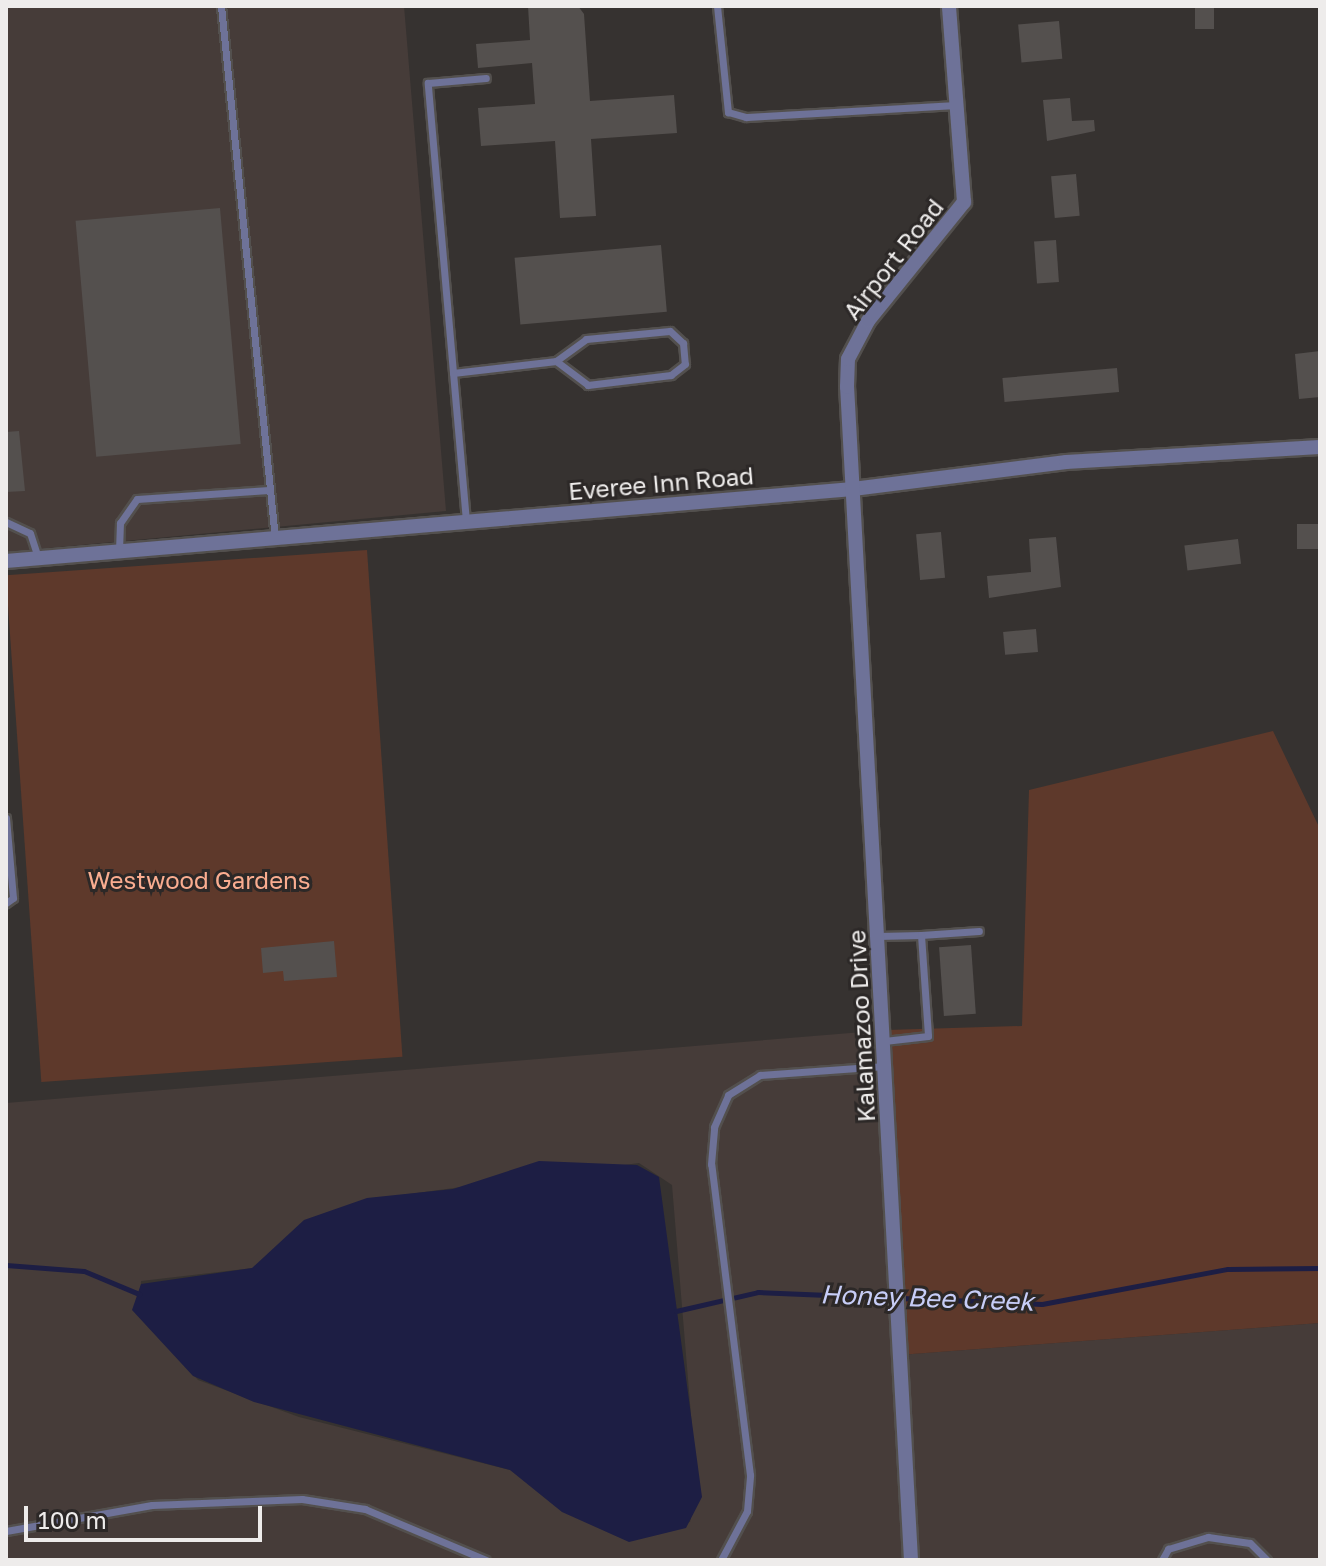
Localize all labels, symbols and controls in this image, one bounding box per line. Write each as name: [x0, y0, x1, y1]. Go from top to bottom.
street label: Airport Road: [837, 193, 949, 325]
street label: Everee Inn Road: [567, 461, 755, 505]
park label: Westwood Gardens: [87, 866, 311, 894]
street label: Kalamazoo Drive: [842, 929, 880, 1123]
water label: Honey Bee Creek: [820, 1279, 1034, 1317]
scale bar: [28, 1490, 266, 1540]
text: 100 m: [38, 1505, 107, 1534]

